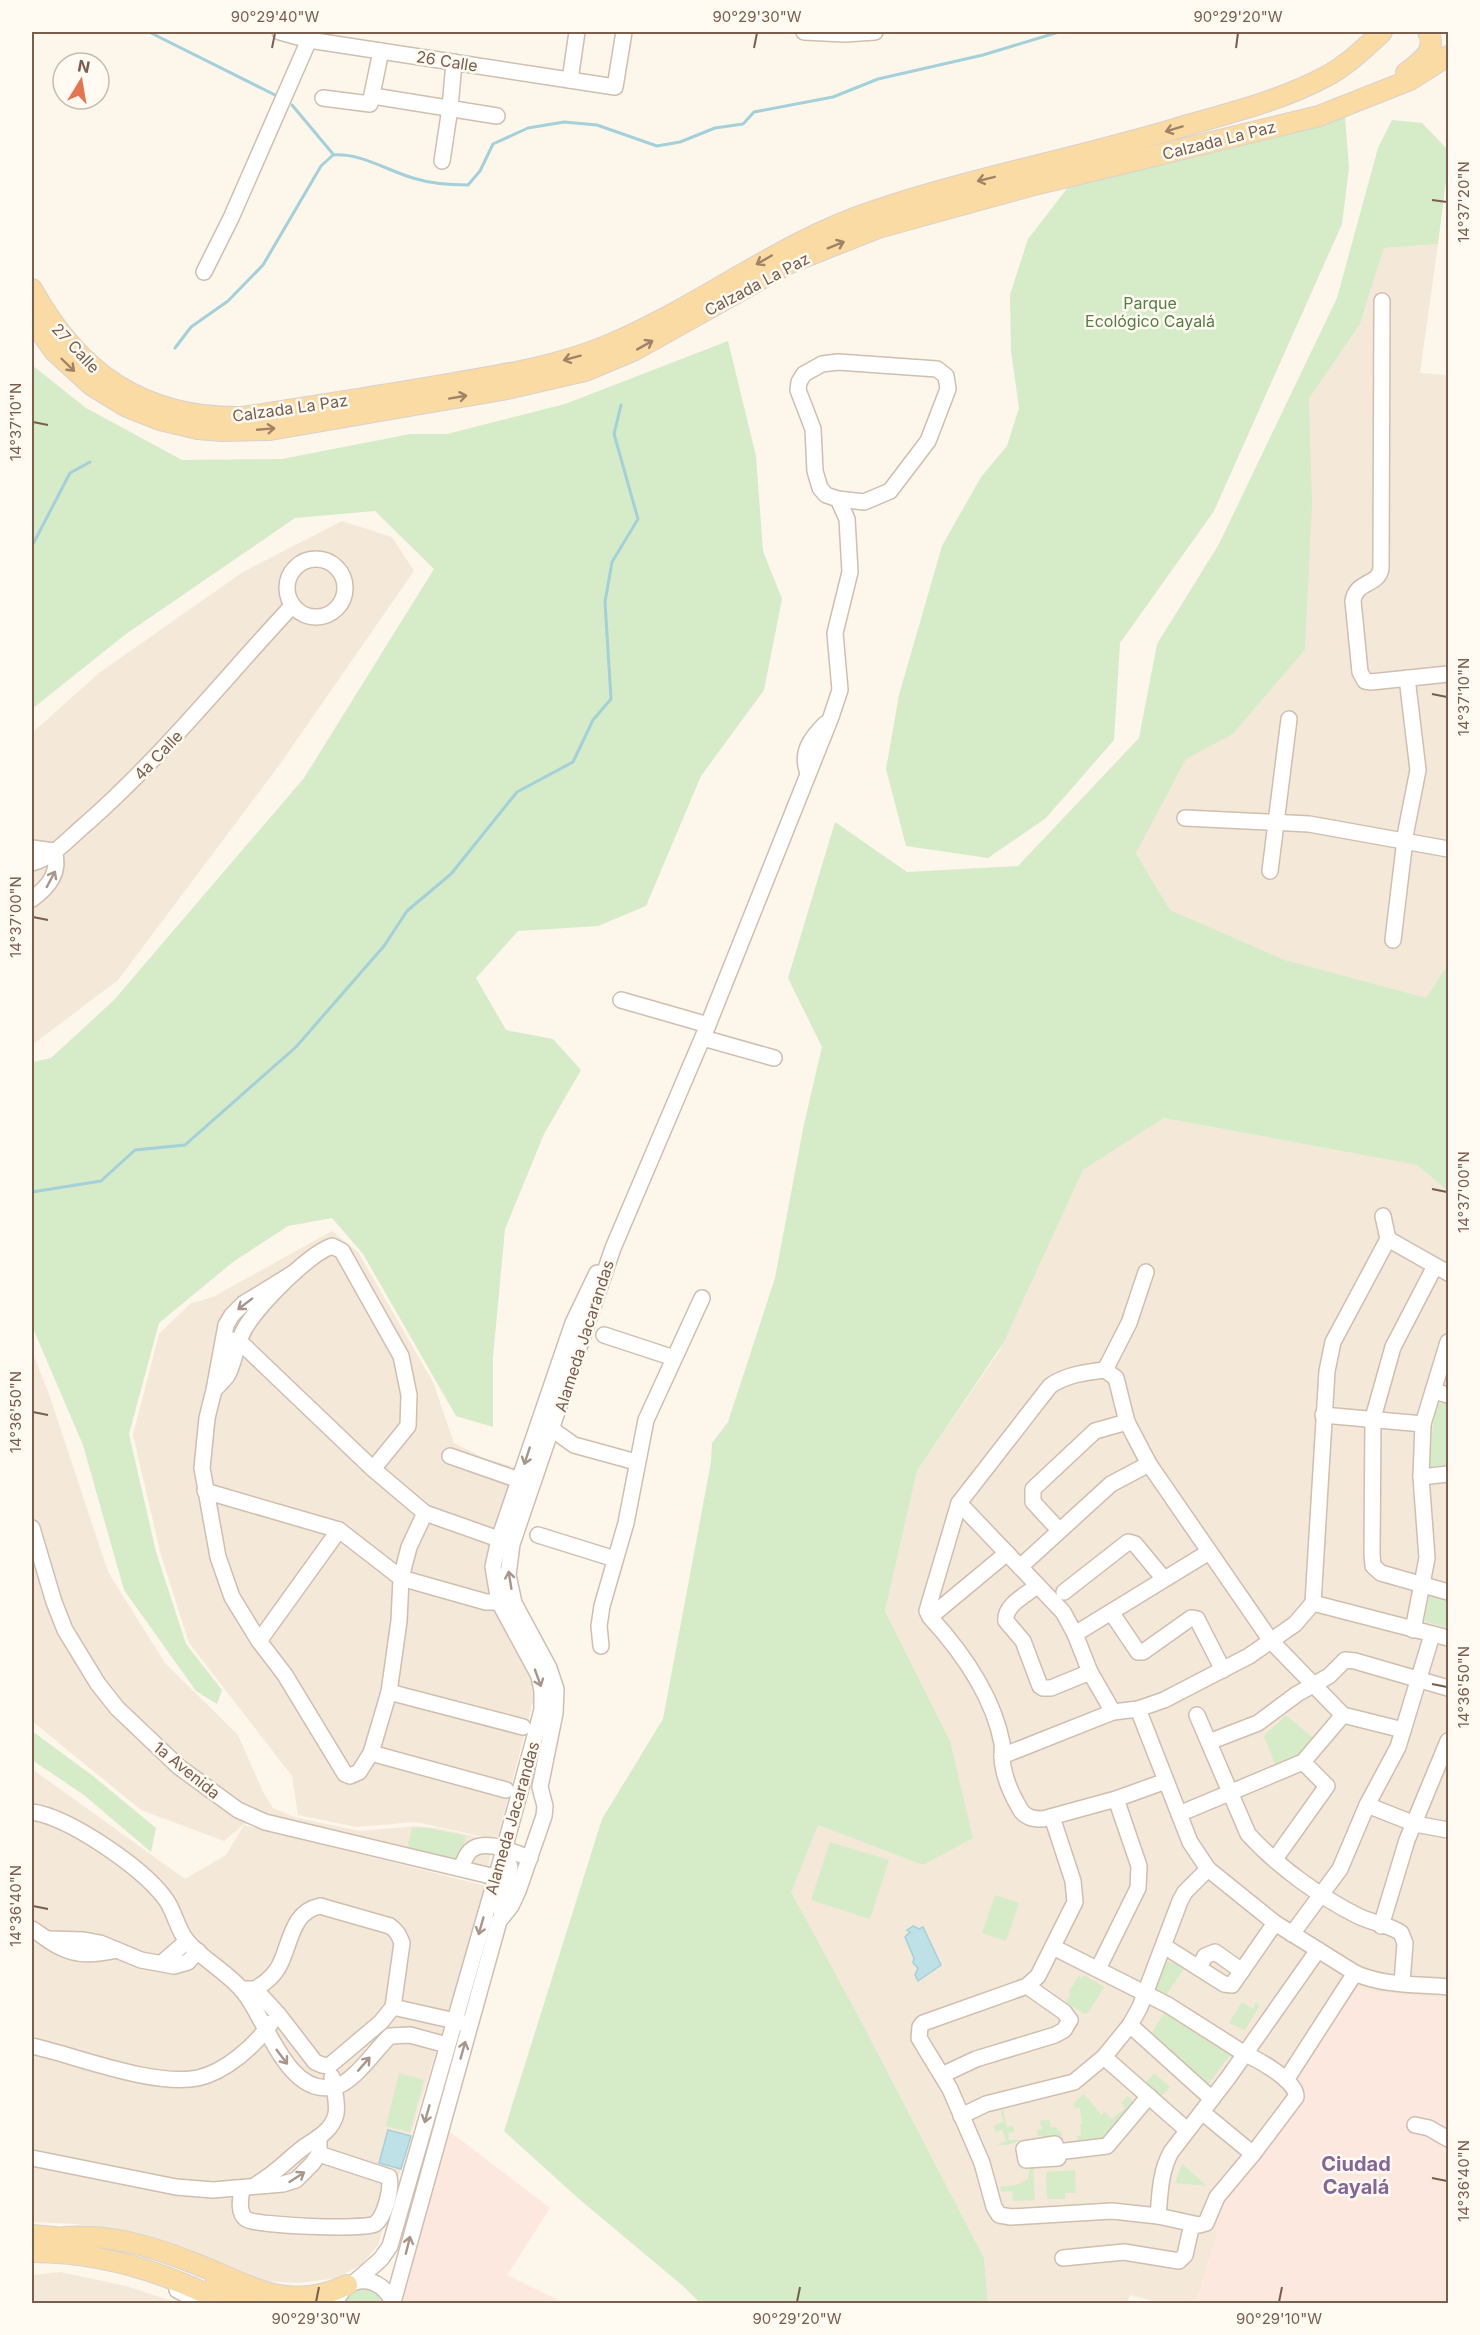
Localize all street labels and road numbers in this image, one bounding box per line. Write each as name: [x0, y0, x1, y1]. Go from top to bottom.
street label: 26 Calle: [415, 46, 479, 76]
street label: Calzada La Paz: [1160, 116, 1278, 164]
street label: Calzada La Paz: [701, 248, 813, 320]
street label: 27 Calle: [48, 319, 104, 377]
street label: Calzada La Paz: [231, 390, 349, 426]
street label: 4a Calle: [129, 726, 187, 784]
street label: Alameda Jacarandas: [550, 1257, 618, 1415]
street label: 1a Avenida: [150, 1737, 224, 1803]
street label: Alameda Jacarandas: [481, 1739, 543, 1897]

